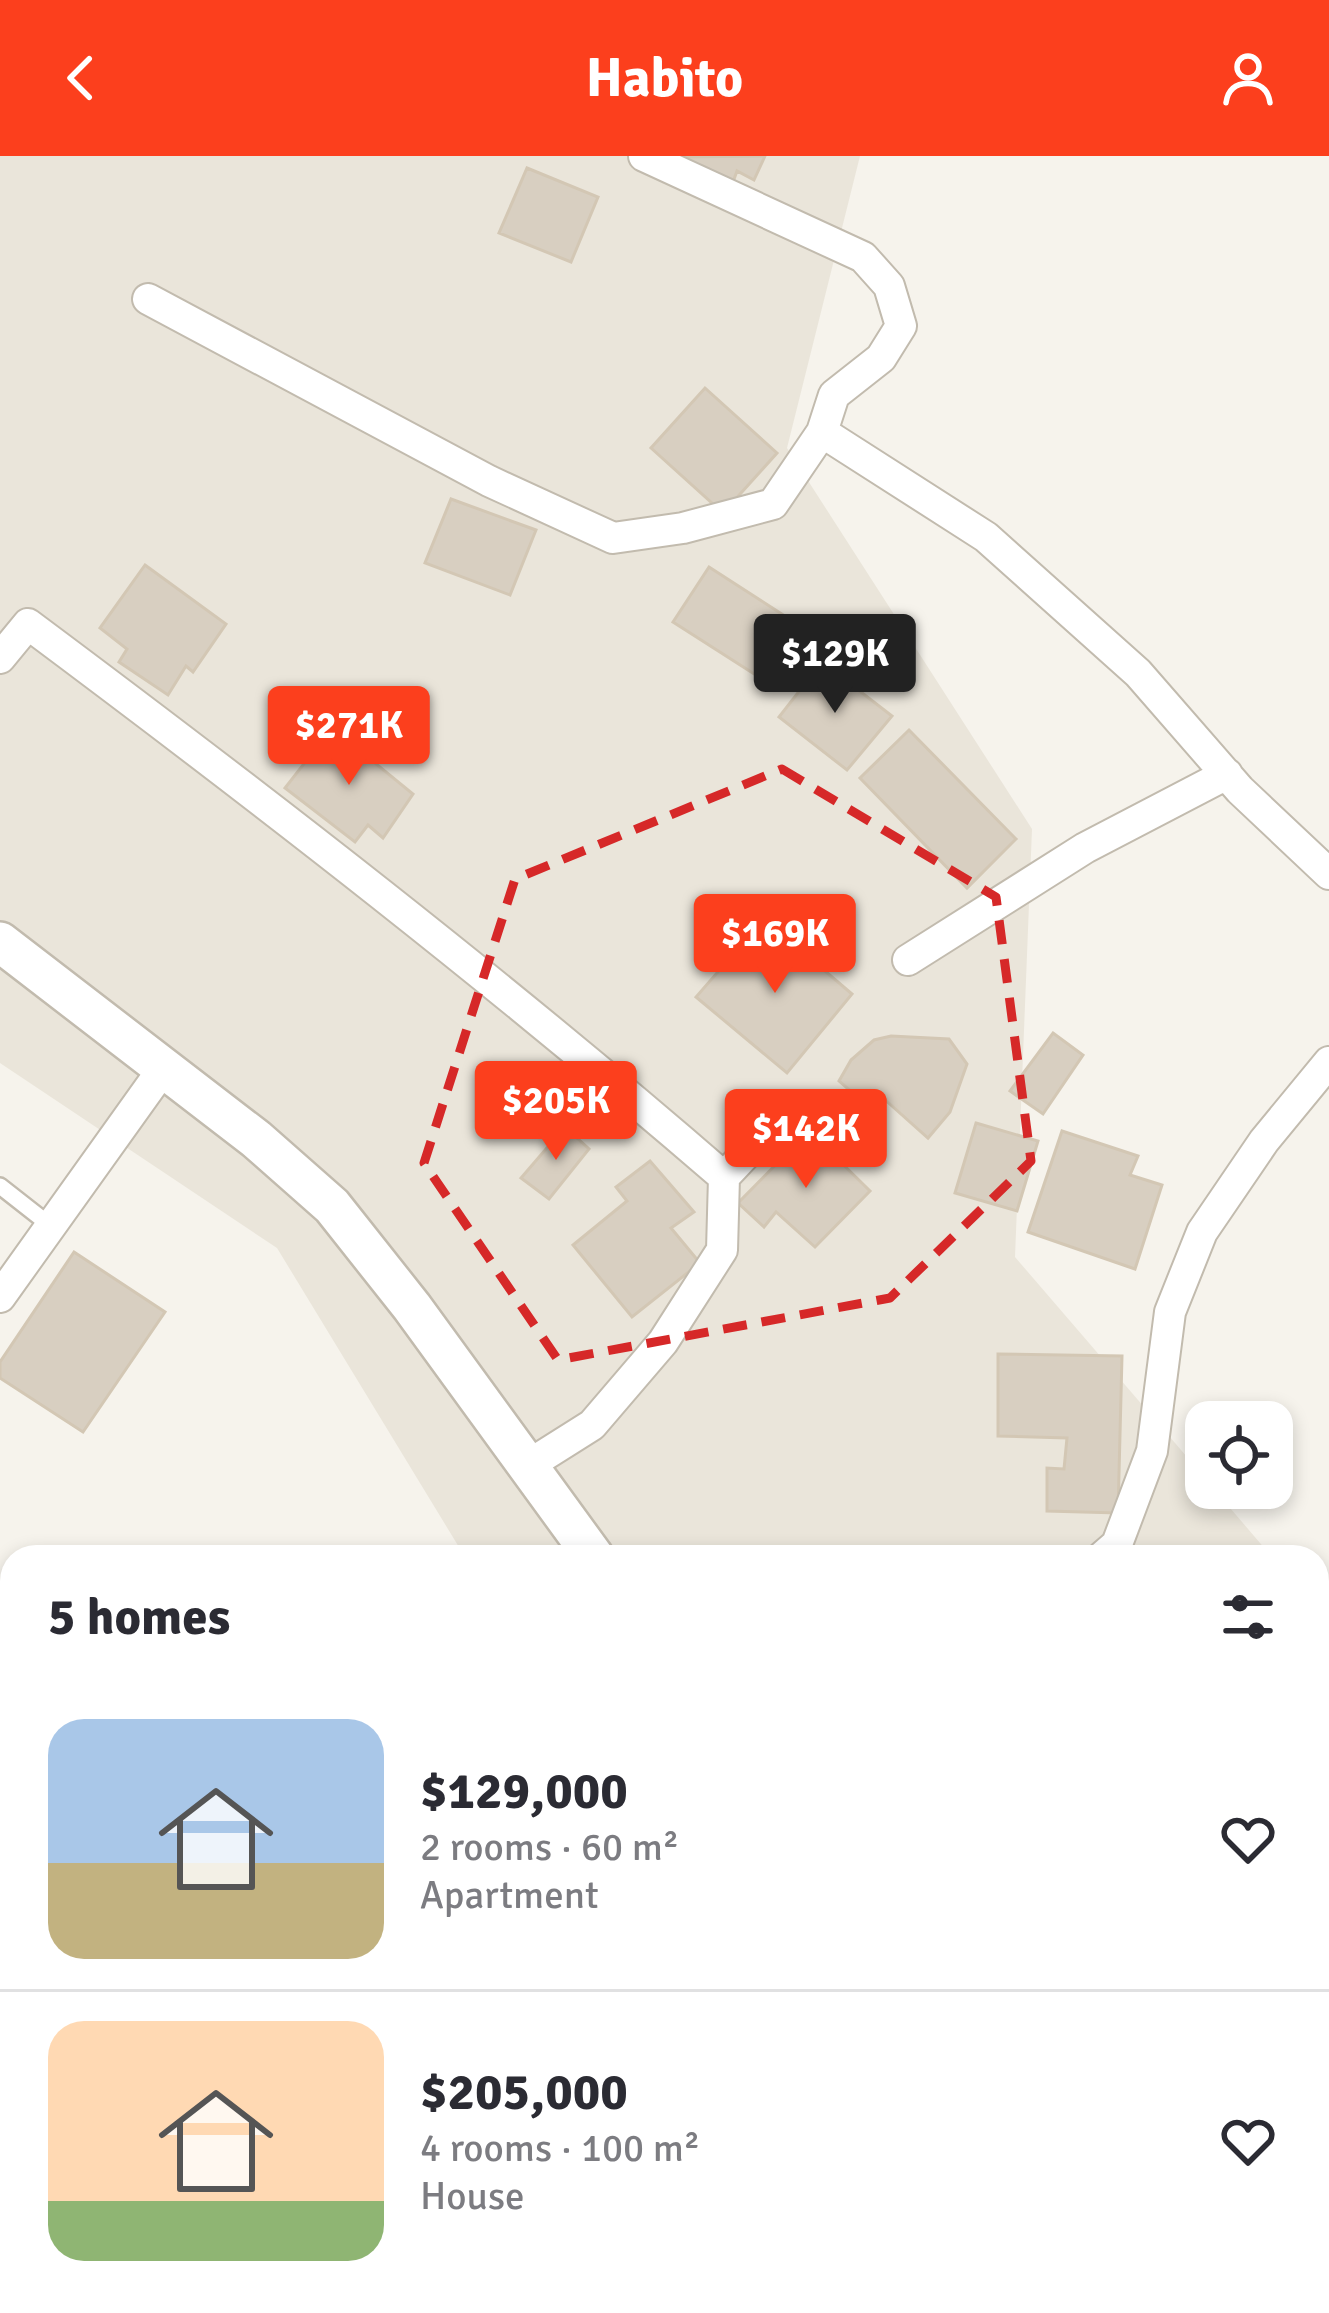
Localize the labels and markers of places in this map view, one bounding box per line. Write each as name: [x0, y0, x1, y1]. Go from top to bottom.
pin: $129K: [751, 614, 919, 716]
pin: $271K: [265, 686, 433, 788]
pin: $169K: [691, 894, 859, 996]
pin: $205K: [472, 1061, 640, 1163]
pin: $142K: [722, 1089, 890, 1191]

